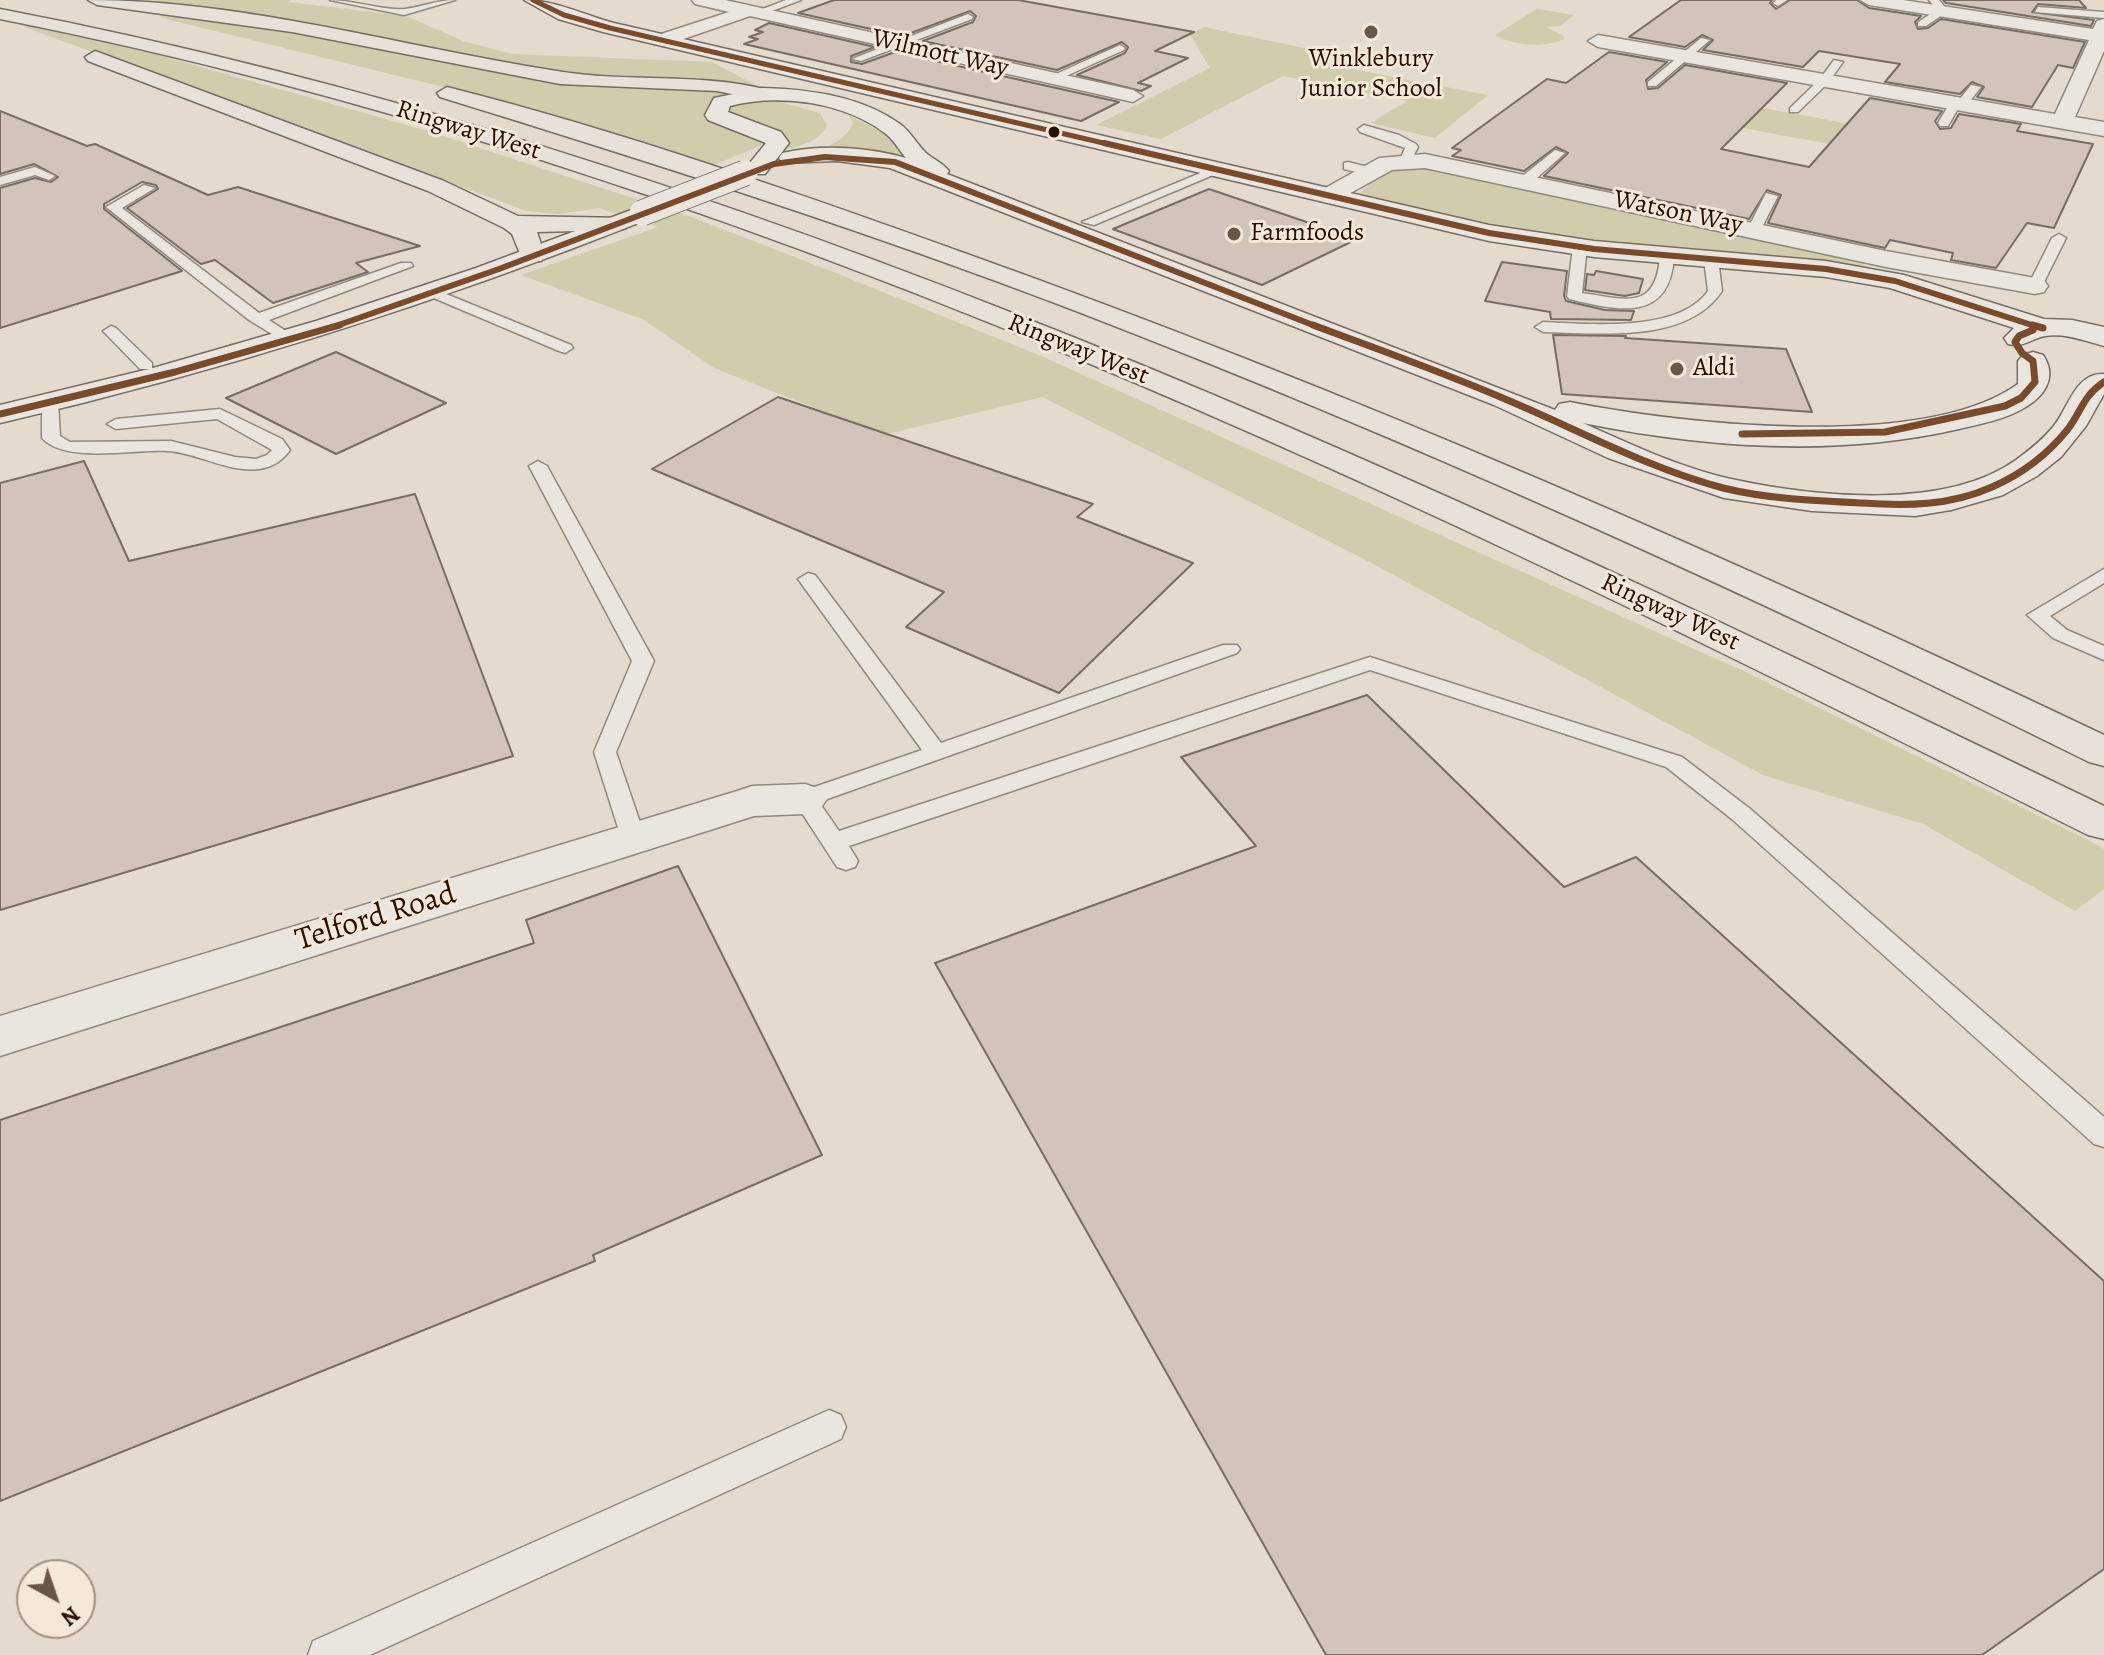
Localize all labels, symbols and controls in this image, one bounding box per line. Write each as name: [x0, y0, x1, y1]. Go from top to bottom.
street label: Wilmott Way: [869, 23, 1011, 85]
marker: Winklebury Junior School: [1362, 23, 1380, 41]
place label: Winklebury Junior School: [1300, 44, 1442, 106]
street label: Ringway West: [392, 94, 544, 168]
unlabelled marker: [1046, 124, 1062, 140]
street label: Watson Way: [1611, 184, 1745, 242]
place label: Farmfoods: [1250, 218, 1364, 250]
marker: Farmfoods: [1225, 225, 1243, 243]
street label: Ringway West: [1003, 308, 1153, 392]
place label: Aldi: [1693, 353, 1735, 385]
marker: Aldi: [1668, 360, 1686, 378]
street label: Ringway West: [1596, 567, 1744, 659]
street label: Telford Road: [291, 875, 461, 961]
north arrow: [16, 1559, 96, 1639]
text: N: [54, 1599, 86, 1632]

